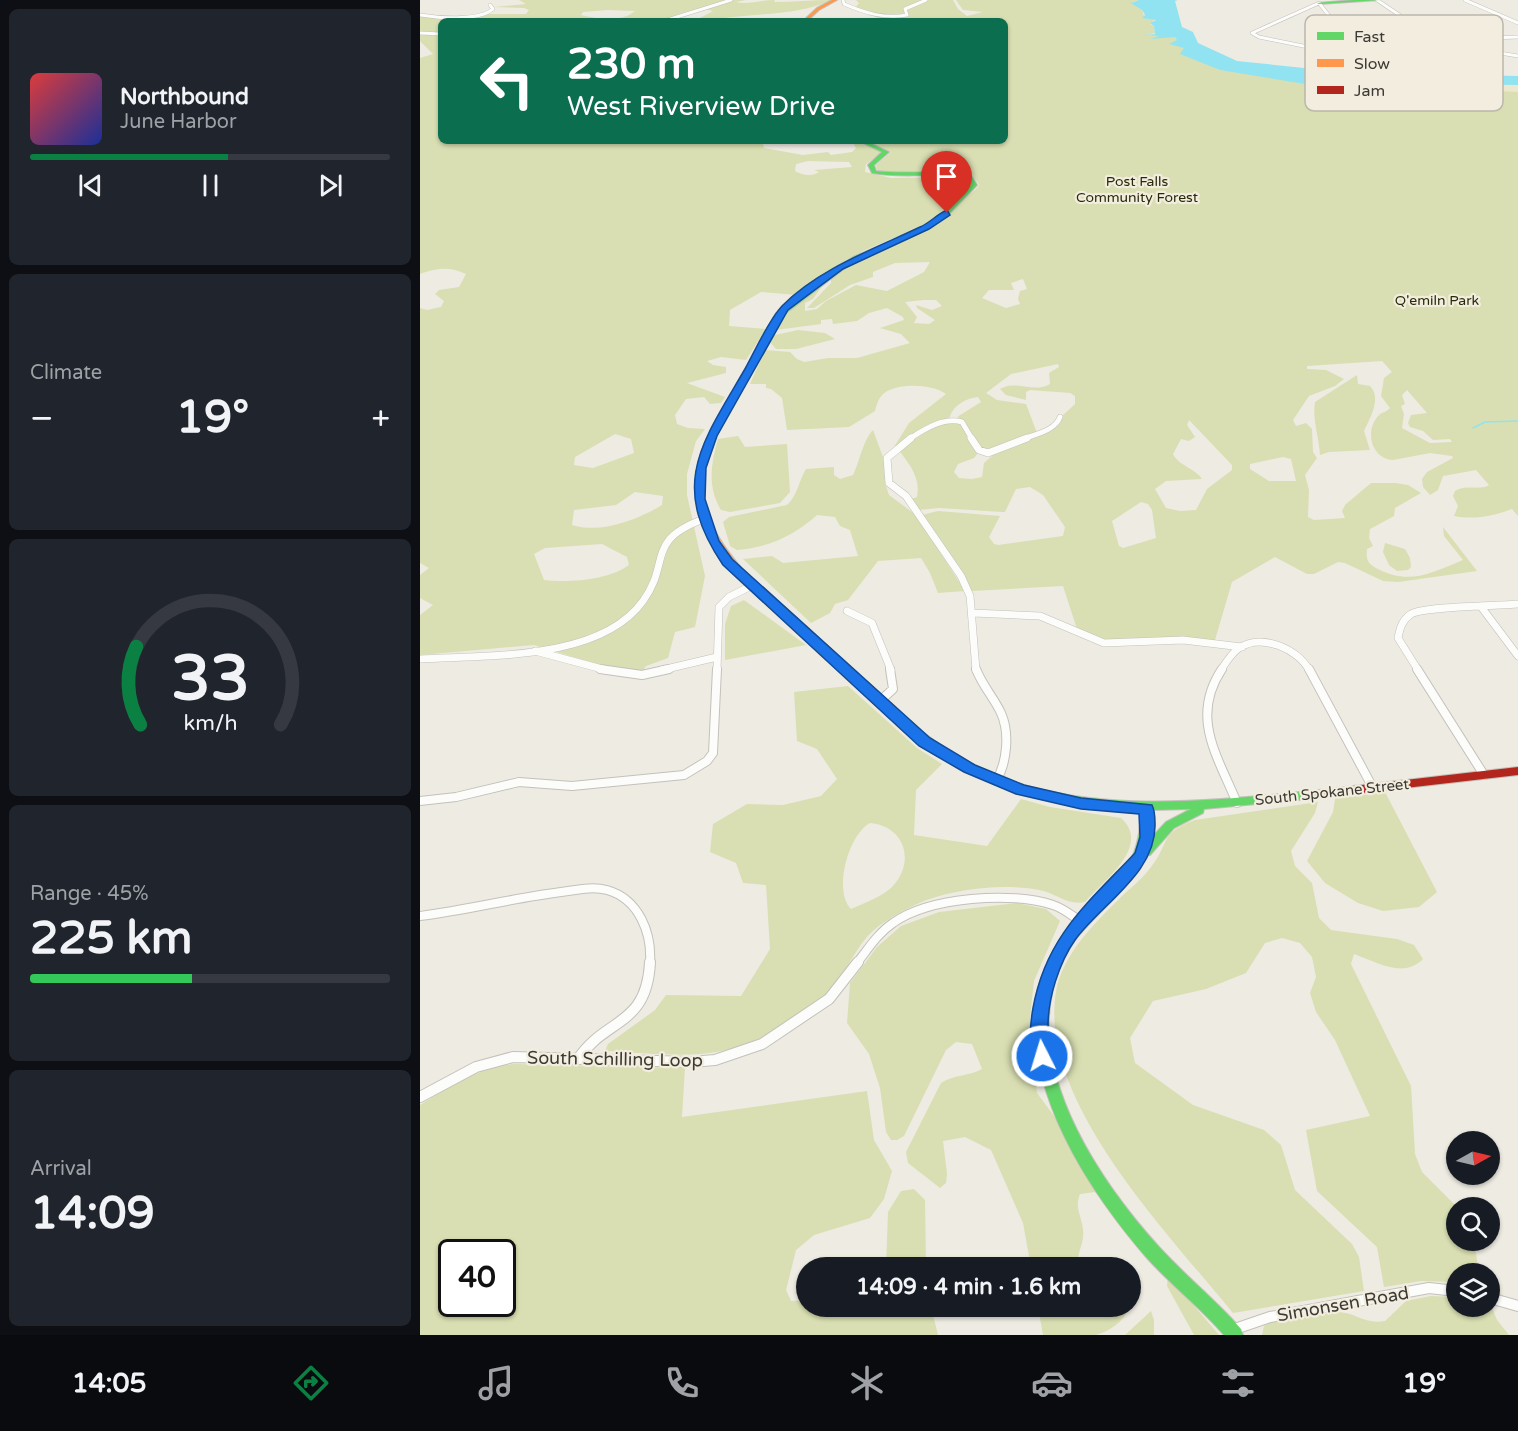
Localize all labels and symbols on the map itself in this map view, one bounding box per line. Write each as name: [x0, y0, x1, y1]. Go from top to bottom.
legend: [1305, 15, 1503, 111]
text: Fast: [1354, 27, 1385, 47]
text: Slow: [1354, 54, 1390, 74]
text: Jam: [1354, 81, 1385, 101]
pin: [921, 151, 972, 213]
park label: Post Falls Community Forest: [1076, 173, 1199, 206]
park label: Q'emiln Park: [1395, 292, 1480, 309]
street label: South Spokane Street: [1254, 775, 1410, 809]
position arrow: [1010, 1024, 1074, 1088]
street label: South Schilling Loop: [527, 1046, 703, 1072]
north arrow: [1446, 1131, 1500, 1185]
speed limit sign: 40: [438, 1239, 516, 1317]
street label: Simonsen Road: [1275, 1282, 1411, 1326]

